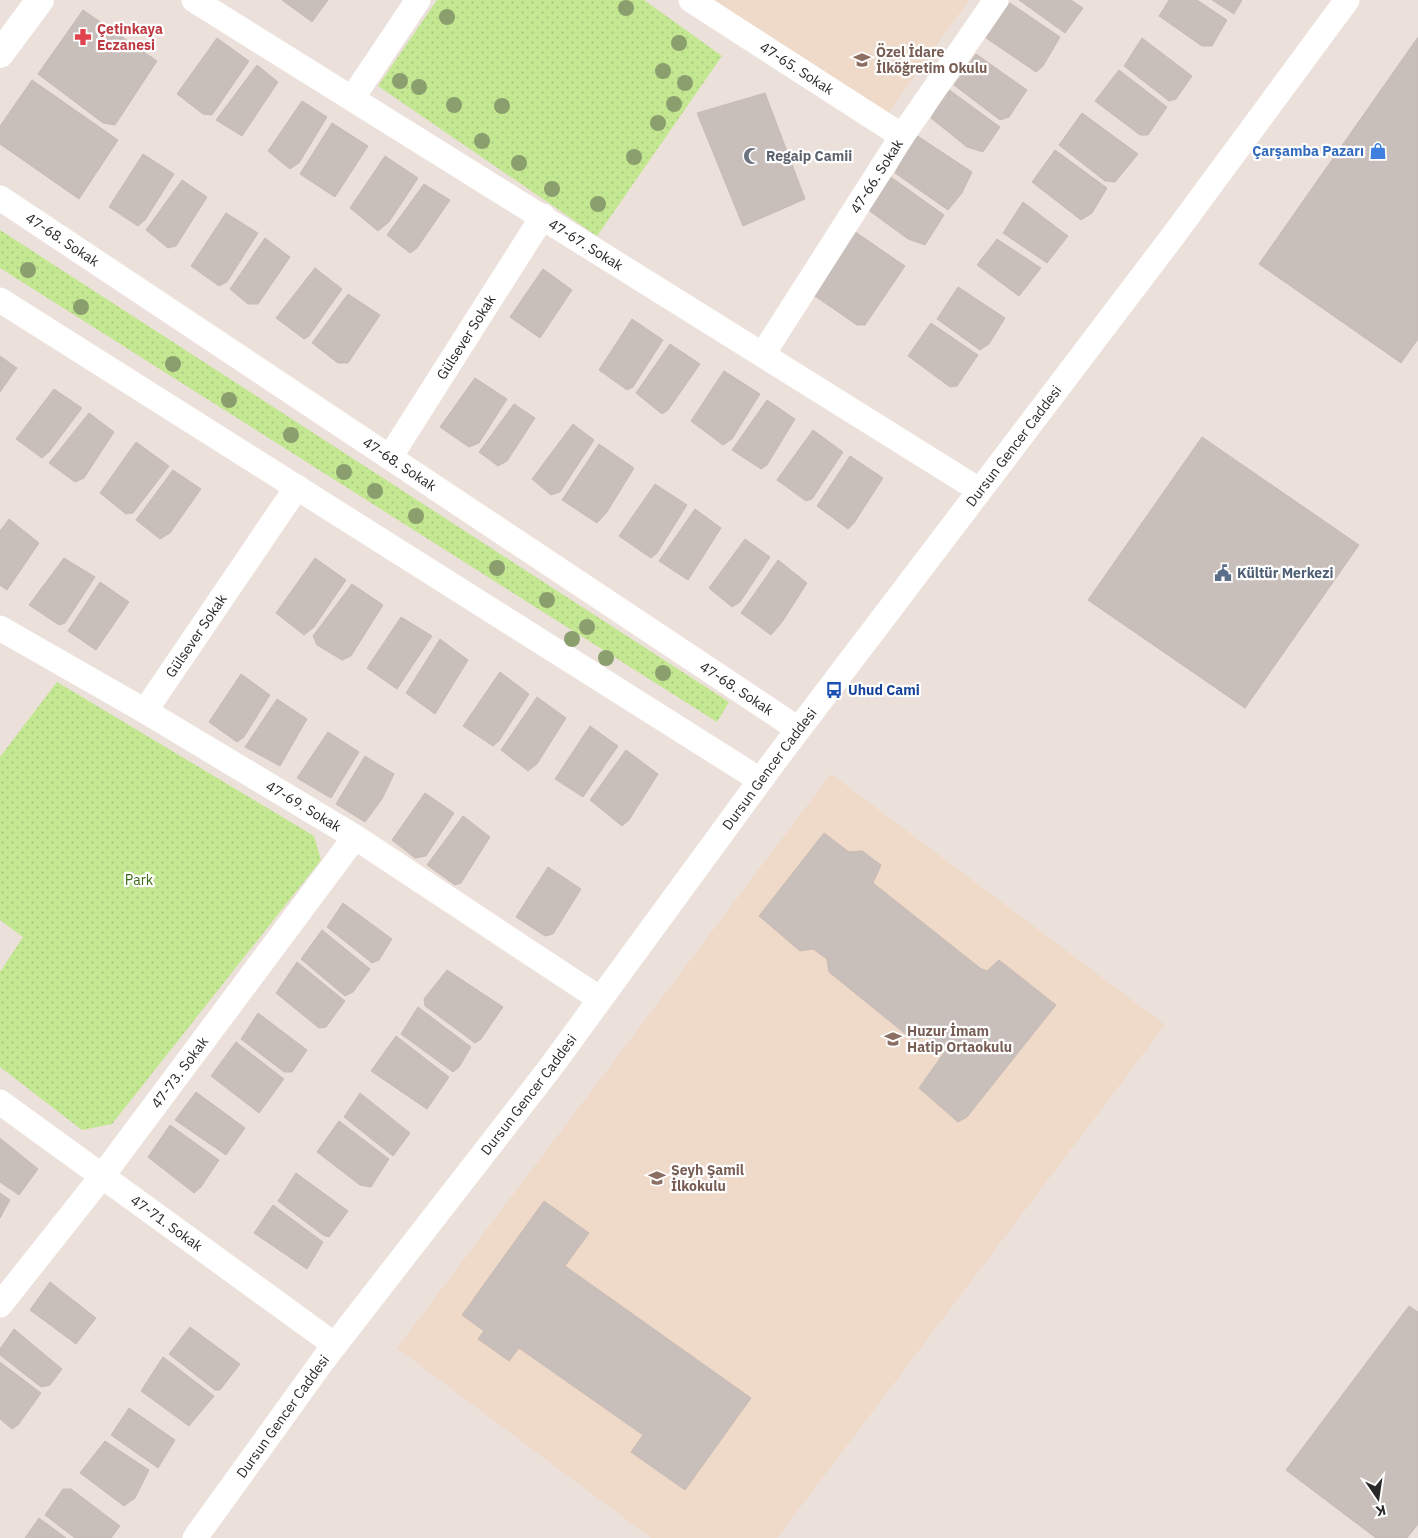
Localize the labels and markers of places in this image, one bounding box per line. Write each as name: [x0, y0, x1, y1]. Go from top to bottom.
place label: Çetinkaya Eczanesi: [97, 20, 163, 54]
pharmacy icon: Çetinkaya Eczanesi: [73, 27, 93, 47]
place label: Özel İdare İlköğretim Okulu: [876, 43, 987, 77]
school or university icon: Özel İdare İlköğretim Okulu: [852, 50, 872, 70]
shop icon: Çarşamba Pazarı: [1368, 141, 1388, 161]
place label: Çarşamba Pazarı: [1252, 142, 1364, 160]
mosque icon: Regaip Camii: [742, 146, 762, 166]
place label: Regaip Camii: [766, 147, 852, 165]
public building icon: Kültür Merkezi: [1213, 563, 1233, 583]
place label: Kültür Merkezi: [1237, 564, 1333, 582]
bus stop icon: Uhud Cami: [824, 680, 844, 700]
place label: Uhud Cami: [848, 681, 920, 699]
place label: Huzur İmam Hatip Ortaokulu: [907, 1022, 1012, 1056]
school or university icon: Huzur İmam Hatip Ortaokulu: [883, 1029, 903, 1049]
place label: Şeyh Şamil İlkokulu: [671, 1161, 744, 1195]
school or university icon: Şeyh Şamil İlkokulu: [647, 1168, 667, 1188]

